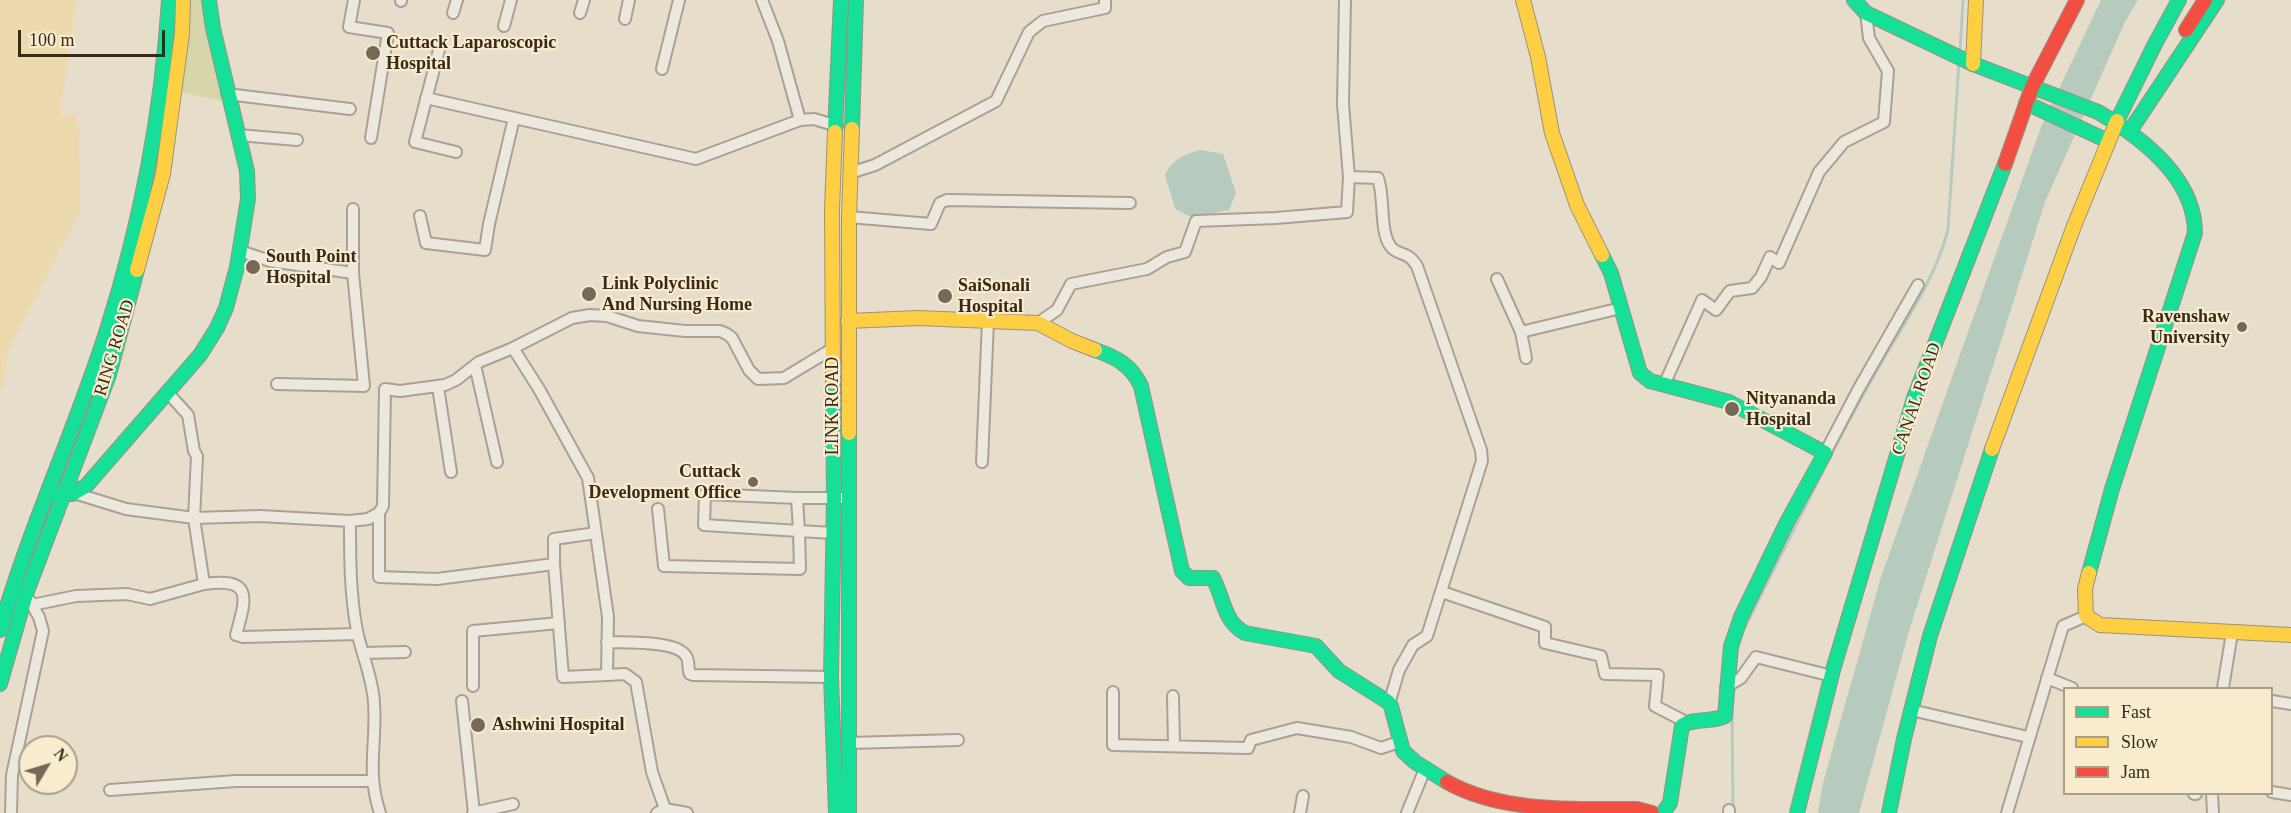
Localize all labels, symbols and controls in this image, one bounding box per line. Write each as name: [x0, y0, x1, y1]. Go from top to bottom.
scale bar: [21, 18, 168, 56]
text: 100 m: [29, 30, 75, 50]
place label: Cuttack Laparoscopic Hospital: [386, 32, 556, 74]
marker: Cuttack Laparoscopic Hospital: [364, 44, 382, 62]
place label: South Point Hospital: [266, 246, 357, 288]
marker: South Point Hospital: [244, 258, 262, 276]
place label: Link Polyclinic And Nursing Home: [602, 273, 752, 316]
place label: SaiSonali Hospital: [958, 275, 1030, 318]
marker: Link Polyclinic And Nursing Home: [580, 285, 598, 303]
marker: SaiSonali Hospital: [936, 287, 954, 305]
street label: RING ROAD: [90, 297, 140, 399]
place label: Ravenshaw University: [2142, 306, 2230, 348]
marker: Ravenshaw University: [2235, 320, 2249, 334]
street label: CANAL ROAD: [1888, 340, 1946, 458]
street label: LINK ROAD: [822, 357, 844, 455]
place label: Nityananda Hospital: [1746, 388, 1836, 430]
marker: Nityananda Hospital: [1723, 400, 1741, 418]
place label: Cuttack Development Office: [589, 461, 741, 504]
marker: Cuttack Development Office: [746, 475, 760, 489]
legend: [2063, 687, 2273, 795]
text: Fast: [2121, 702, 2151, 722]
place label: Ashwini Hospital: [492, 714, 625, 736]
marker: Ashwini Hospital: [469, 716, 487, 734]
text: Slow: [2121, 732, 2158, 752]
north arrow: [18, 735, 78, 795]
text: N: [51, 745, 71, 765]
text: Jam: [2121, 762, 2150, 782]

